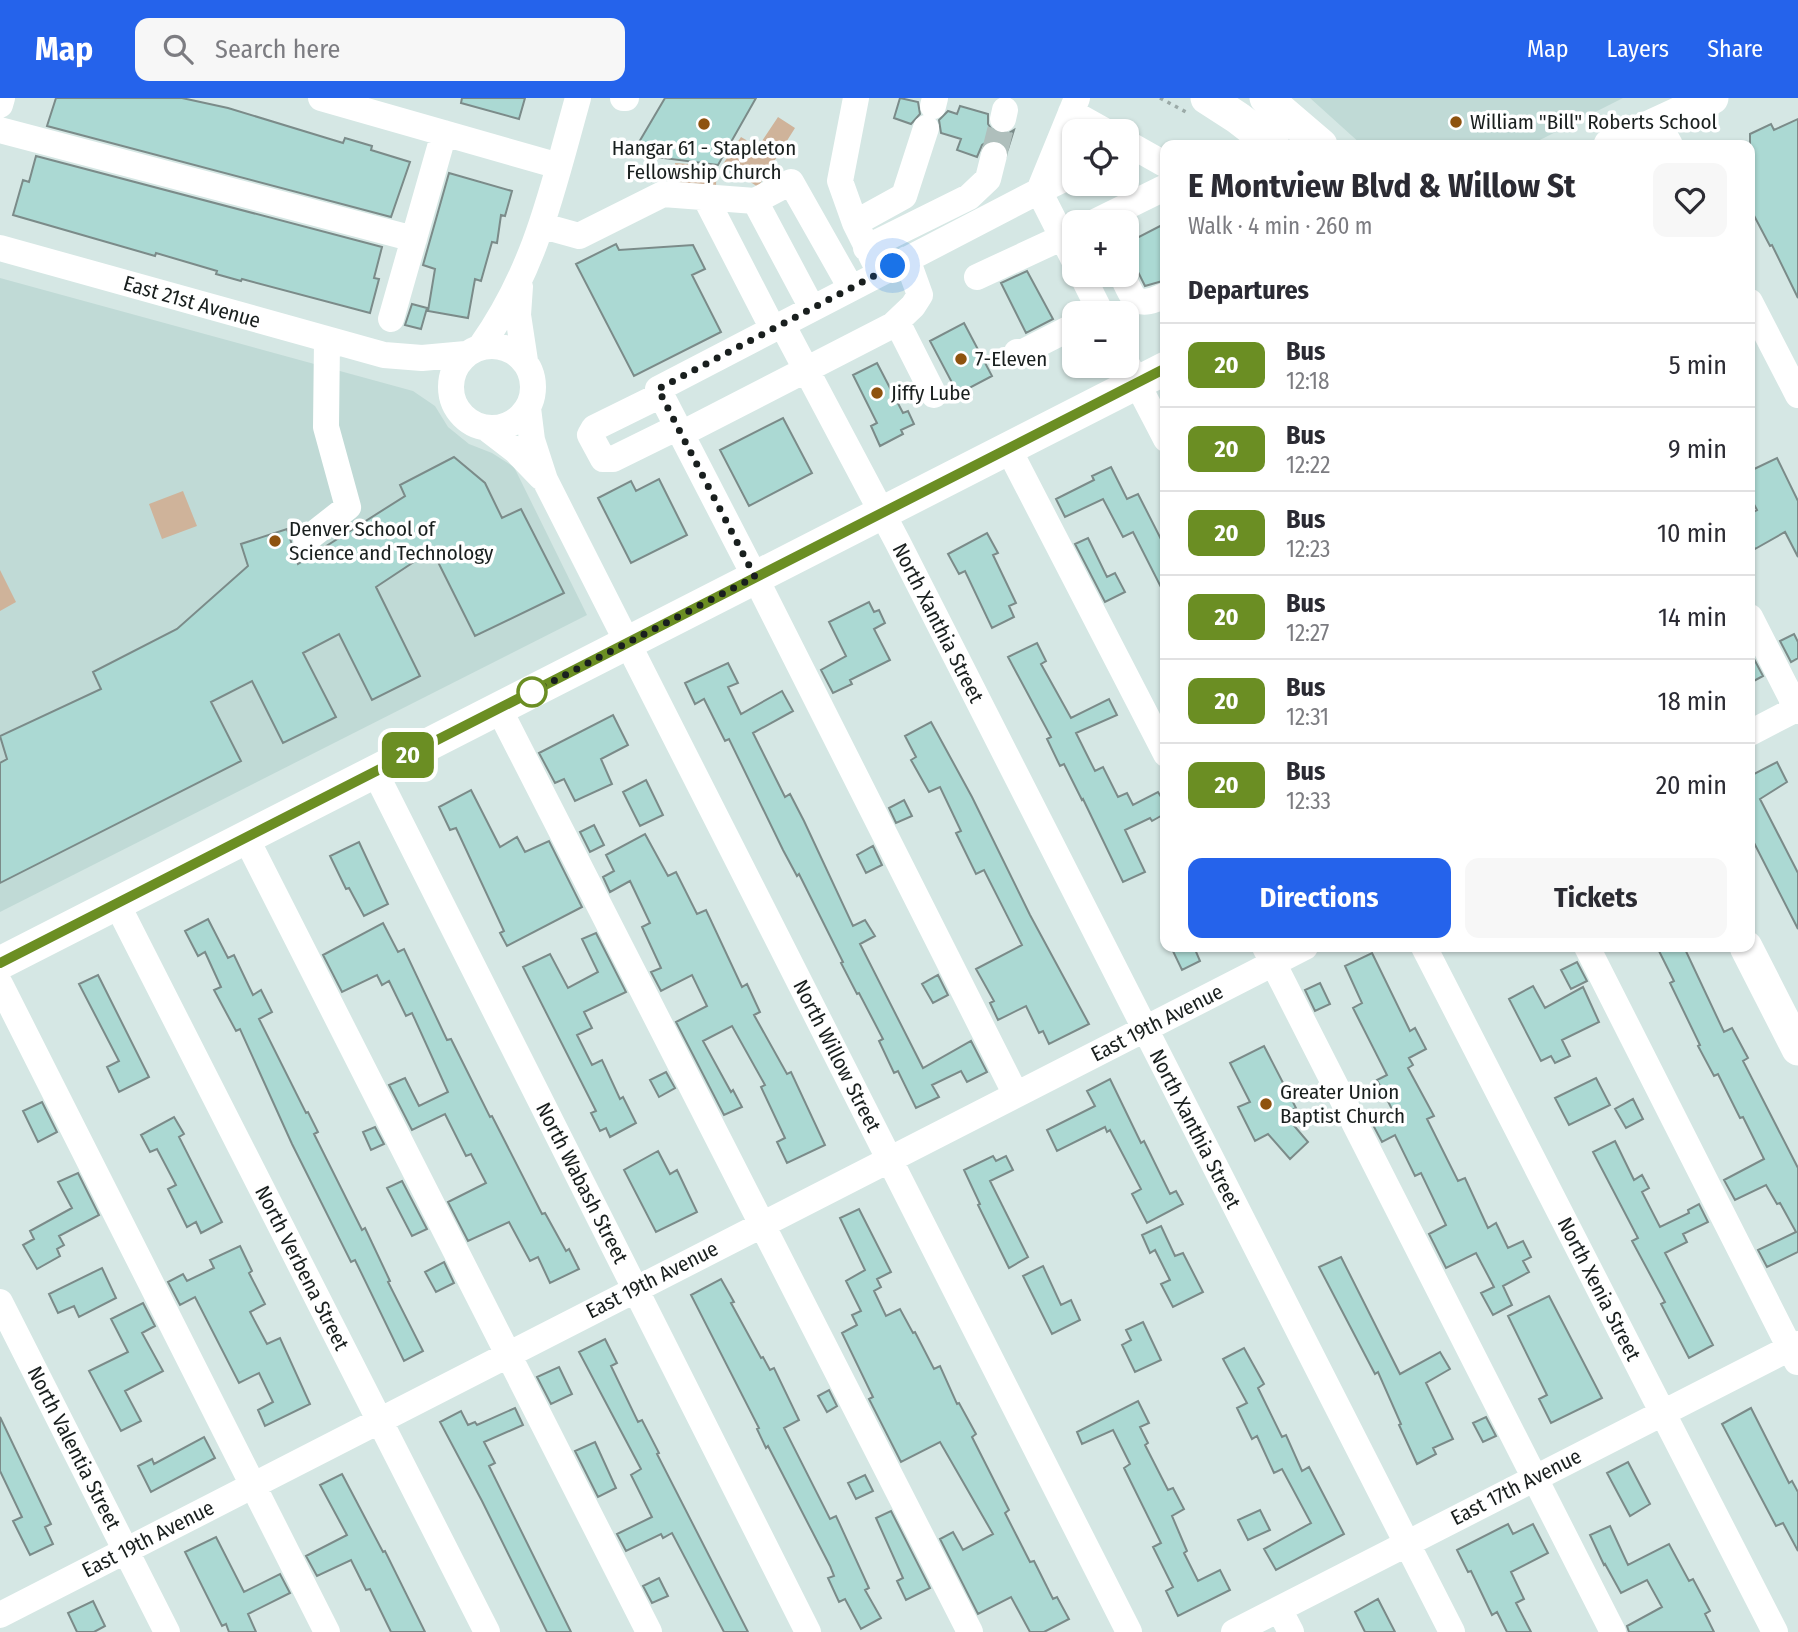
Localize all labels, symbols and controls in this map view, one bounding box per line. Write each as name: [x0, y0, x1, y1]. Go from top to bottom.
search box: [135, 18, 625, 81]
text: Map: [35, 29, 93, 69]
icon: search: [159, 30, 197, 68]
text: Search here: [215, 34, 340, 65]
text: Map: [1527, 35, 1569, 63]
text: Layers: [1607, 35, 1669, 63]
text: Share: [1707, 35, 1763, 63]
place label: William "Bill" Roberts School: [1470, 109, 1718, 135]
marker: William "Bill" Roberts School: [1448, 114, 1464, 130]
marker: Hangar 61 - Stapleton Fellowship Church: [696, 116, 712, 132]
map controls: [1062, 119, 1139, 378]
button: locate: [1062, 119, 1139, 196]
place label: Hangar 61 - Stapleton Fellowship Church: [612, 135, 796, 185]
button: heart: [1653, 163, 1727, 237]
text: E Montview Blvd & Willow St: [1188, 166, 1576, 206]
button: +: [1062, 210, 1139, 287]
text: Walk · 4 min · 260 m: [1188, 212, 1373, 240]
your location: [875, 248, 910, 283]
street label: East 21st Avenue: [120, 270, 264, 334]
text: Departures: [1188, 275, 1309, 306]
button: −: [1062, 301, 1139, 378]
text: Bus: [1286, 336, 1325, 367]
place label: 7-Eleven: [975, 346, 1047, 372]
text: 5 min: [1669, 350, 1727, 381]
marker: 7-Eleven: [953, 351, 969, 367]
text: 20: [1214, 351, 1239, 379]
text: 12:18: [1286, 367, 1330, 395]
place label: Jiffy Lube: [891, 380, 971, 406]
marker: Jiffy Lube: [869, 385, 885, 401]
text: Bus: [1286, 420, 1325, 451]
text: 9 min: [1668, 434, 1727, 465]
text: 20: [1214, 435, 1239, 463]
text: 12:22: [1286, 451, 1330, 479]
text: Bus: [1286, 504, 1325, 535]
place label: Denver School of Science and Technology: [289, 516, 494, 566]
text: 10 min: [1657, 518, 1727, 549]
text: 20: [1214, 519, 1239, 547]
marker: Denver School of Science and Technology: [267, 533, 283, 549]
text: 12:23: [1286, 535, 1330, 563]
street label: North Xanthia Street: [887, 539, 989, 707]
text: Bus: [1286, 588, 1325, 619]
text: 14 min: [1658, 602, 1727, 633]
text: 20: [1214, 603, 1239, 631]
text: 12:27: [1286, 619, 1329, 647]
text: Bus: [1286, 672, 1325, 703]
unlabelled marker: [517, 677, 547, 707]
text: 18 min: [1658, 686, 1727, 717]
text: 20: [1214, 687, 1239, 715]
text: 12:31: [1286, 703, 1329, 731]
line badge: 20: [376, 732, 440, 778]
text: 20: [396, 741, 420, 769]
text: Bus: [1286, 756, 1325, 787]
text: 20 min: [1656, 770, 1727, 801]
text: 20: [1214, 771, 1239, 799]
text: 12:33: [1286, 787, 1331, 815]
button: Directions: [1188, 858, 1451, 938]
button: Tickets: [1465, 858, 1727, 938]
street label: North Willow Street: [787, 976, 887, 1137]
street label: East 19th Avenue: [1087, 979, 1227, 1067]
street label: North Xanthia Street: [1144, 1045, 1246, 1213]
place label: Greater Union Baptist Church: [1280, 1079, 1405, 1129]
marker: Greater Union Baptist Church: [1258, 1096, 1274, 1112]
street label: North Wabash Street: [530, 1098, 634, 1268]
street label: North Verbena Street: [249, 1181, 355, 1355]
street label: North Xenia Street: [1552, 1213, 1646, 1365]
street label: East 19th Avenue: [582, 1236, 722, 1324]
street label: North Valentia Street: [22, 1362, 126, 1534]
street label: East 17th Avenue: [1446, 1443, 1586, 1531]
street label: East 19th Avenue: [78, 1495, 218, 1583]

